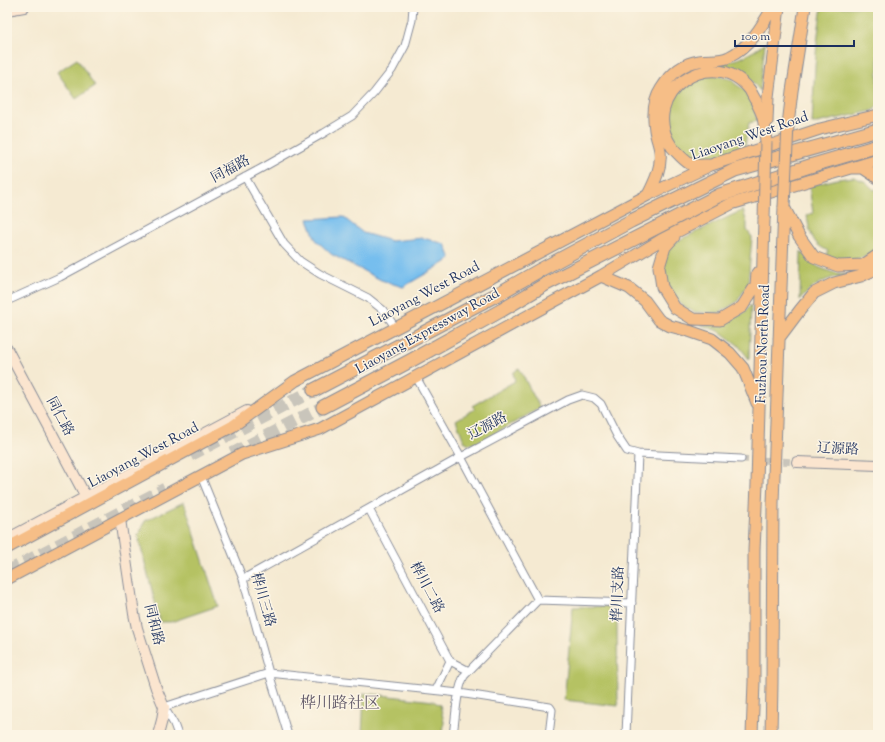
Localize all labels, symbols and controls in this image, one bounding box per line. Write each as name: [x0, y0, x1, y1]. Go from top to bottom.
scale bar: [735, 22, 854, 48]
text: 100 m: [741, 28, 770, 46]
street label: Liaoyang West Road: [689, 108, 811, 166]
street label: 同福路: [208, 151, 254, 189]
street label: Liaoyang West Road: [366, 257, 484, 333]
street label: Liaoyang Expressway Road: [352, 284, 504, 380]
street label: Fuzhou North Road: [752, 284, 776, 404]
street label: 同仁路: [40, 394, 78, 440]
street label: 辽源路: [465, 408, 511, 446]
street label: Liaoyang West Road: [85, 418, 203, 494]
street label: 辽源路: [817, 439, 859, 461]
street label: 桦川二路: [404, 559, 448, 617]
street label: 桦川支路: [608, 566, 630, 622]
street label: 桦川三路: [245, 570, 279, 630]
street label: 同和路: [138, 602, 168, 648]
district label: 桦川路社区: [300, 693, 380, 716]

